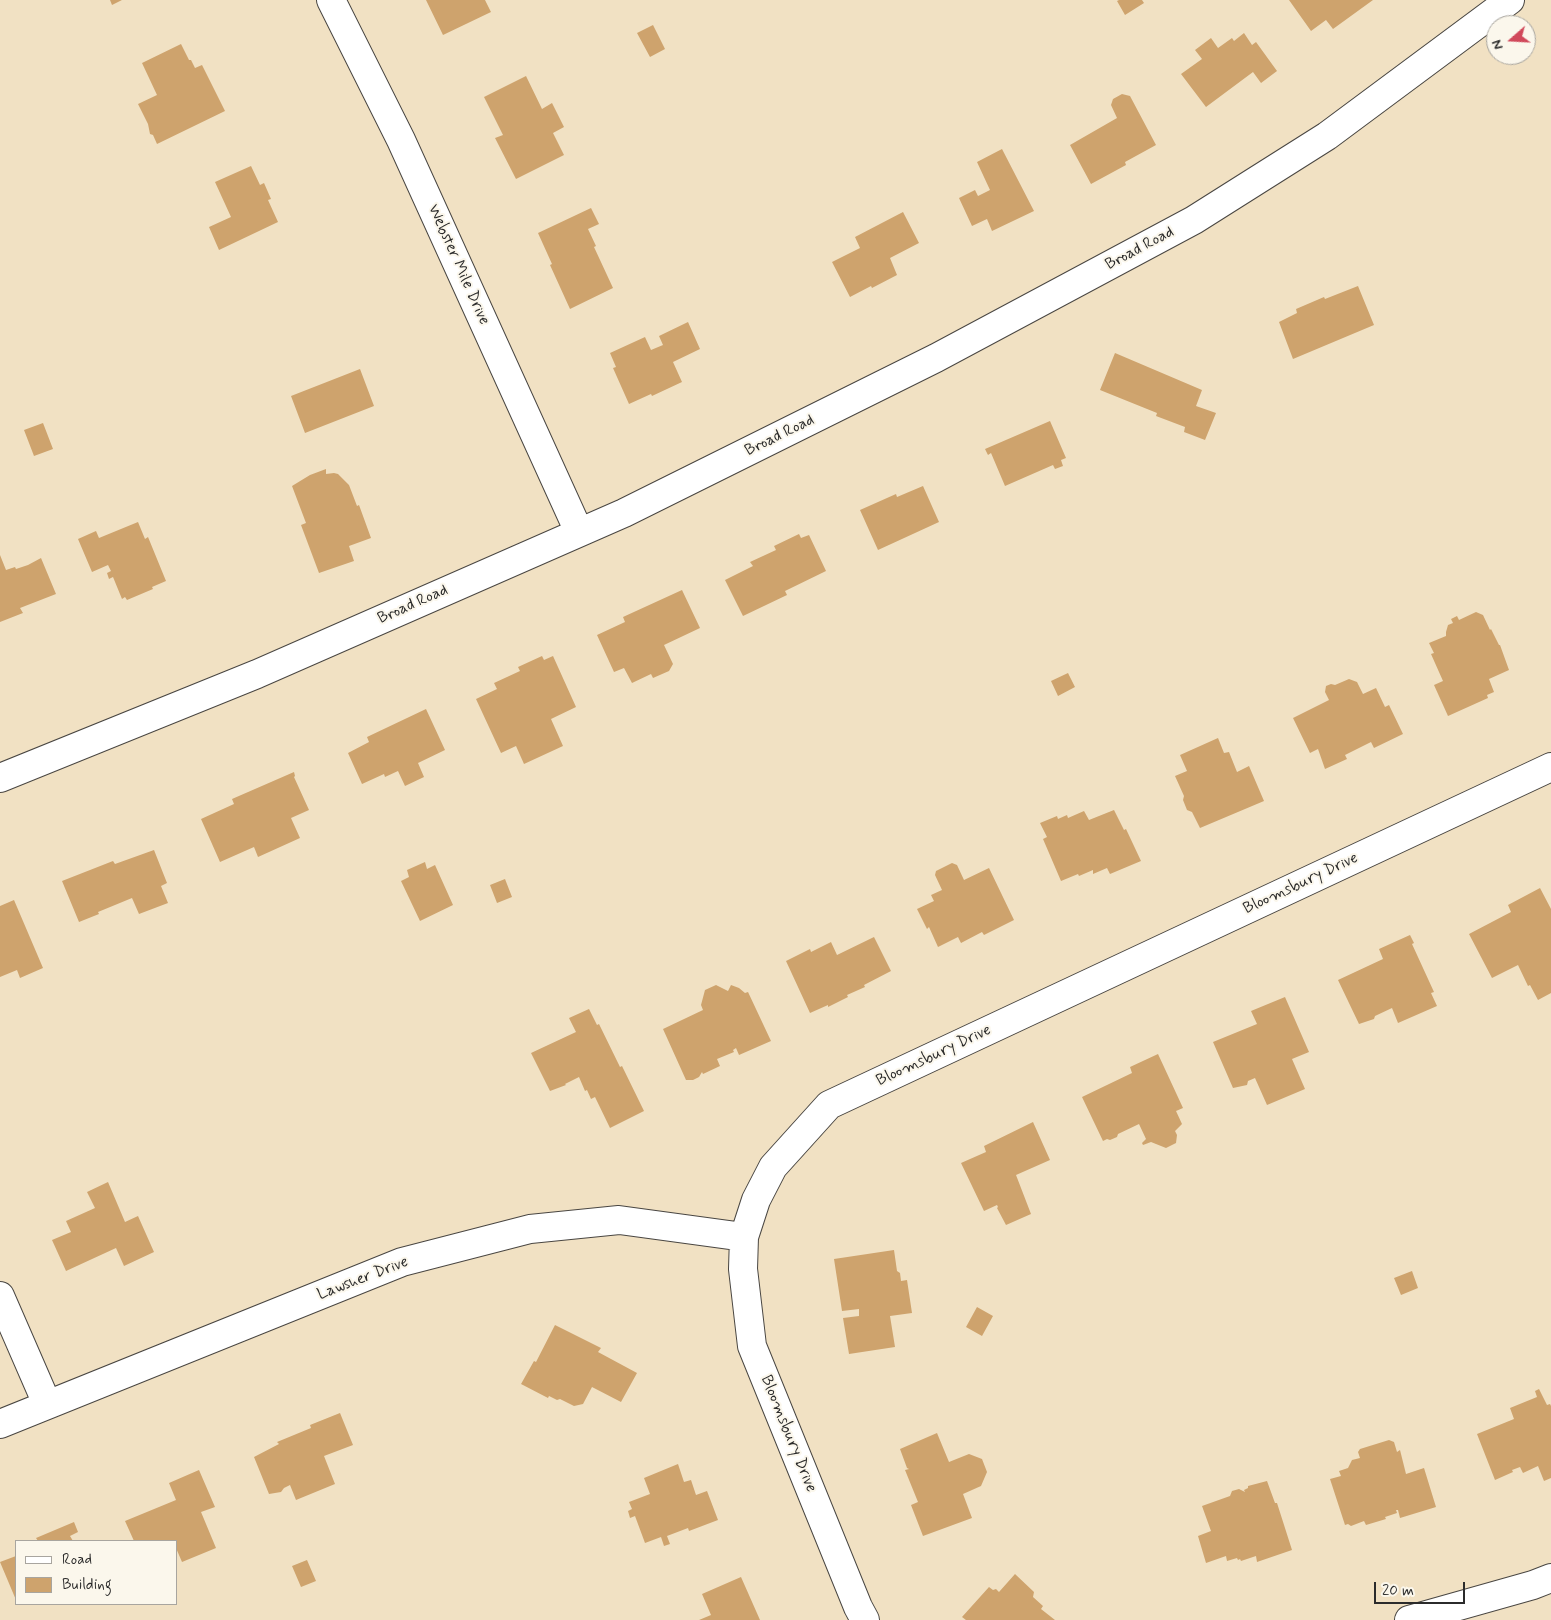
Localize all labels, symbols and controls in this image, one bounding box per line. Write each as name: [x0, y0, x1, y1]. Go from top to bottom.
north arrow: [1486, 15, 1536, 65]
text: N: [1488, 37, 1508, 52]
street label: Webster Mile Drive: [423, 202, 493, 328]
street label: Broad Road: [1102, 223, 1178, 275]
street label: Broad Road: [742, 411, 818, 461]
street label: Broad Road: [375, 581, 451, 629]
street label: Bloomsbury Drive: [1240, 849, 1362, 919]
street label: Bloomsbury Drive: [873, 1021, 995, 1091]
street label: Lawsher Drive: [315, 1253, 411, 1305]
street label: Bloomsbury Drive: [756, 1373, 820, 1495]
legend: [15, 1540, 178, 1605]
text: Road: [62, 1550, 92, 1570]
scale bar: [1376, 1572, 1467, 1604]
text: Building: [62, 1575, 112, 1595]
text: 20 m: [1382, 1581, 1414, 1601]

